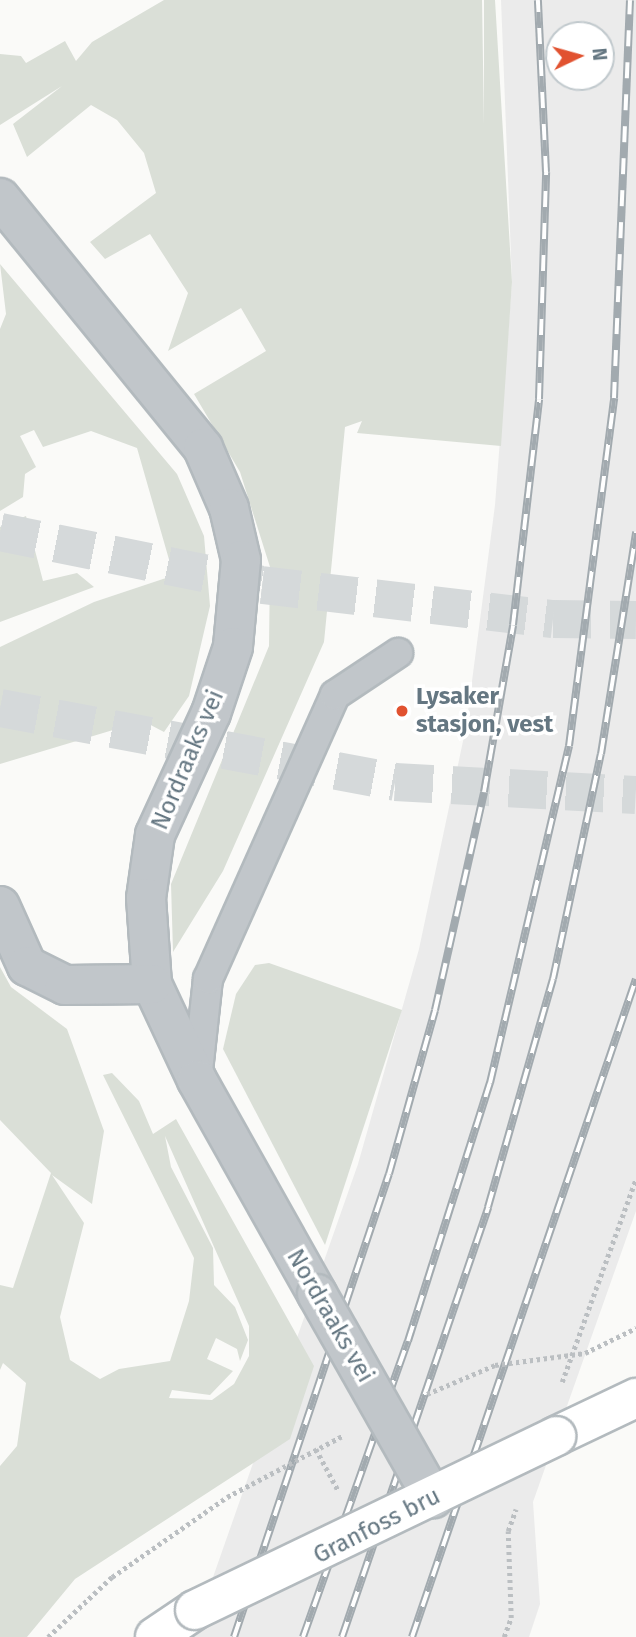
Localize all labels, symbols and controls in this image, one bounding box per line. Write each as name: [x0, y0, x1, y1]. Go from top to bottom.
north arrow: [545, 21, 615, 91]
text: N: [587, 47, 611, 62]
place label: Lysaker stasjon, vest: [416, 683, 553, 739]
street label: Nordraaks vei: [146, 686, 230, 834]
marker: Lysaker stasjon, vest: [394, 703, 410, 719]
street label: Nordraaks vei: [280, 1244, 380, 1388]
street label: Granfoss bru: [309, 1482, 445, 1570]

